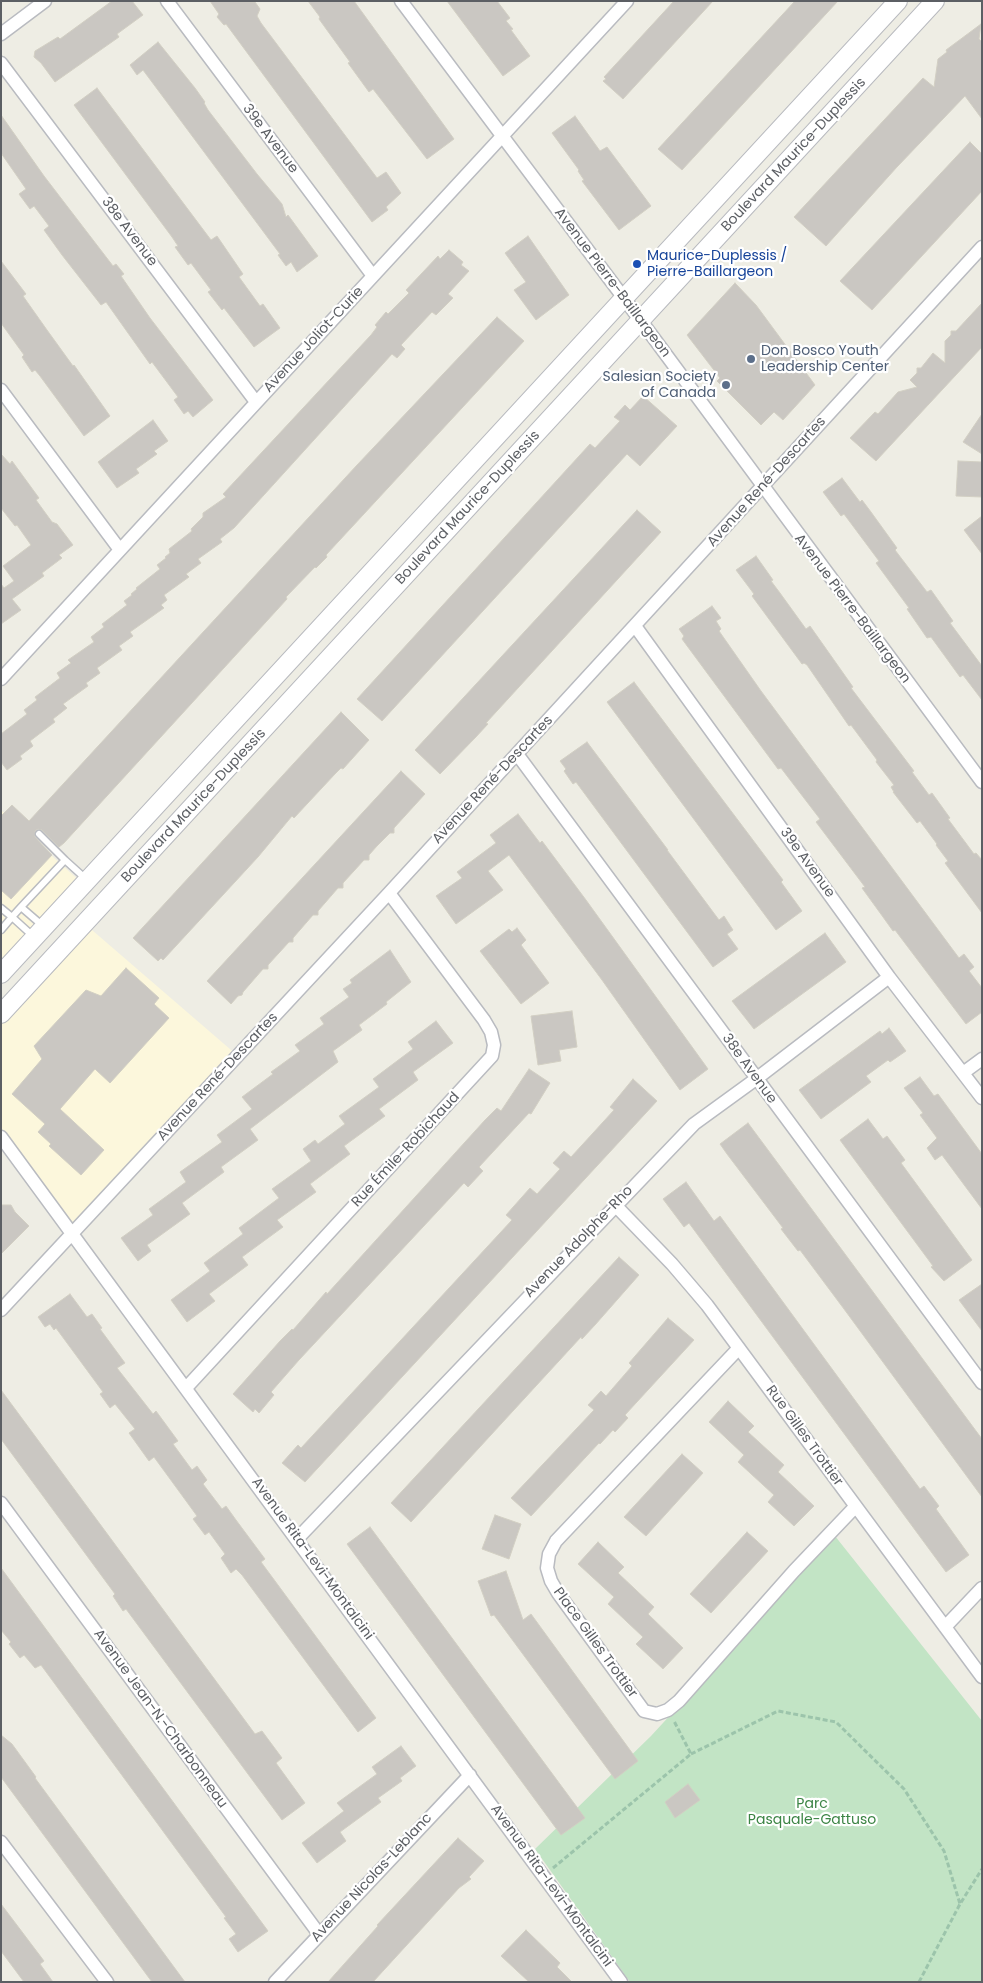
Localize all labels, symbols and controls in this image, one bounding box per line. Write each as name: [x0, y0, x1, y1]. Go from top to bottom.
street label: Boulevard Maurice-Duplessis: [718, 75, 870, 235]
street label: 39e Avenue: [239, 101, 301, 177]
street label: 38e Avenue: [98, 194, 160, 270]
street label: Avenue Pierre-Baillargeon: [550, 205, 674, 361]
place label: Maurice-Duplessis / Pierre-Baillargeon: [647, 248, 787, 280]
marker: Maurice-Duplessis / Pierre-Baillargeon: [631, 258, 643, 270]
street label: Avenue Joliot-Curie: [261, 284, 367, 396]
place label: Don Bosco Youth Leadership Center: [761, 343, 889, 376]
marker: Don Bosco Youth Leadership Center: [745, 353, 757, 365]
place label: Salesian Society of Canada: [603, 369, 716, 402]
marker: Salesian Society of Canada: [720, 379, 732, 391]
street label: Avenue René-Descartes: [704, 414, 830, 550]
street label: Boulevard Maurice-Duplessis: [392, 428, 544, 588]
street label: Avenue Pierre-Baillargeon: [790, 531, 914, 687]
street label: Avenue René-Descartes: [429, 712, 557, 848]
street label: Boulevard Maurice-Duplessis: [118, 726, 270, 886]
street label: 39e Avenue: [776, 825, 838, 901]
street label: Avenue René-Descartes: [154, 1009, 282, 1145]
street label: 38e Avenue: [718, 1031, 780, 1107]
street label: Rue Émile-Robichaud: [349, 1089, 463, 1211]
street label: Avenue Adolphe-Rho: [521, 1183, 637, 1301]
street label: Rue Gilles Trottier: [762, 1382, 846, 1490]
street label: Avenue Rita-Levi-Montalcini: [247, 1475, 377, 1643]
street label: Place Gilles Trottier: [549, 1585, 641, 1701]
street label: Avenue Jean-N.-Charbonneau: [89, 1626, 231, 1812]
park label: Parc Pasquale-Gattuso: [748, 1796, 876, 1828]
street label: Avenue Rita-Levi-Montalcini: [486, 1802, 616, 1970]
street label: Avenue Nicolas-Leblanc: [308, 1810, 436, 1946]

